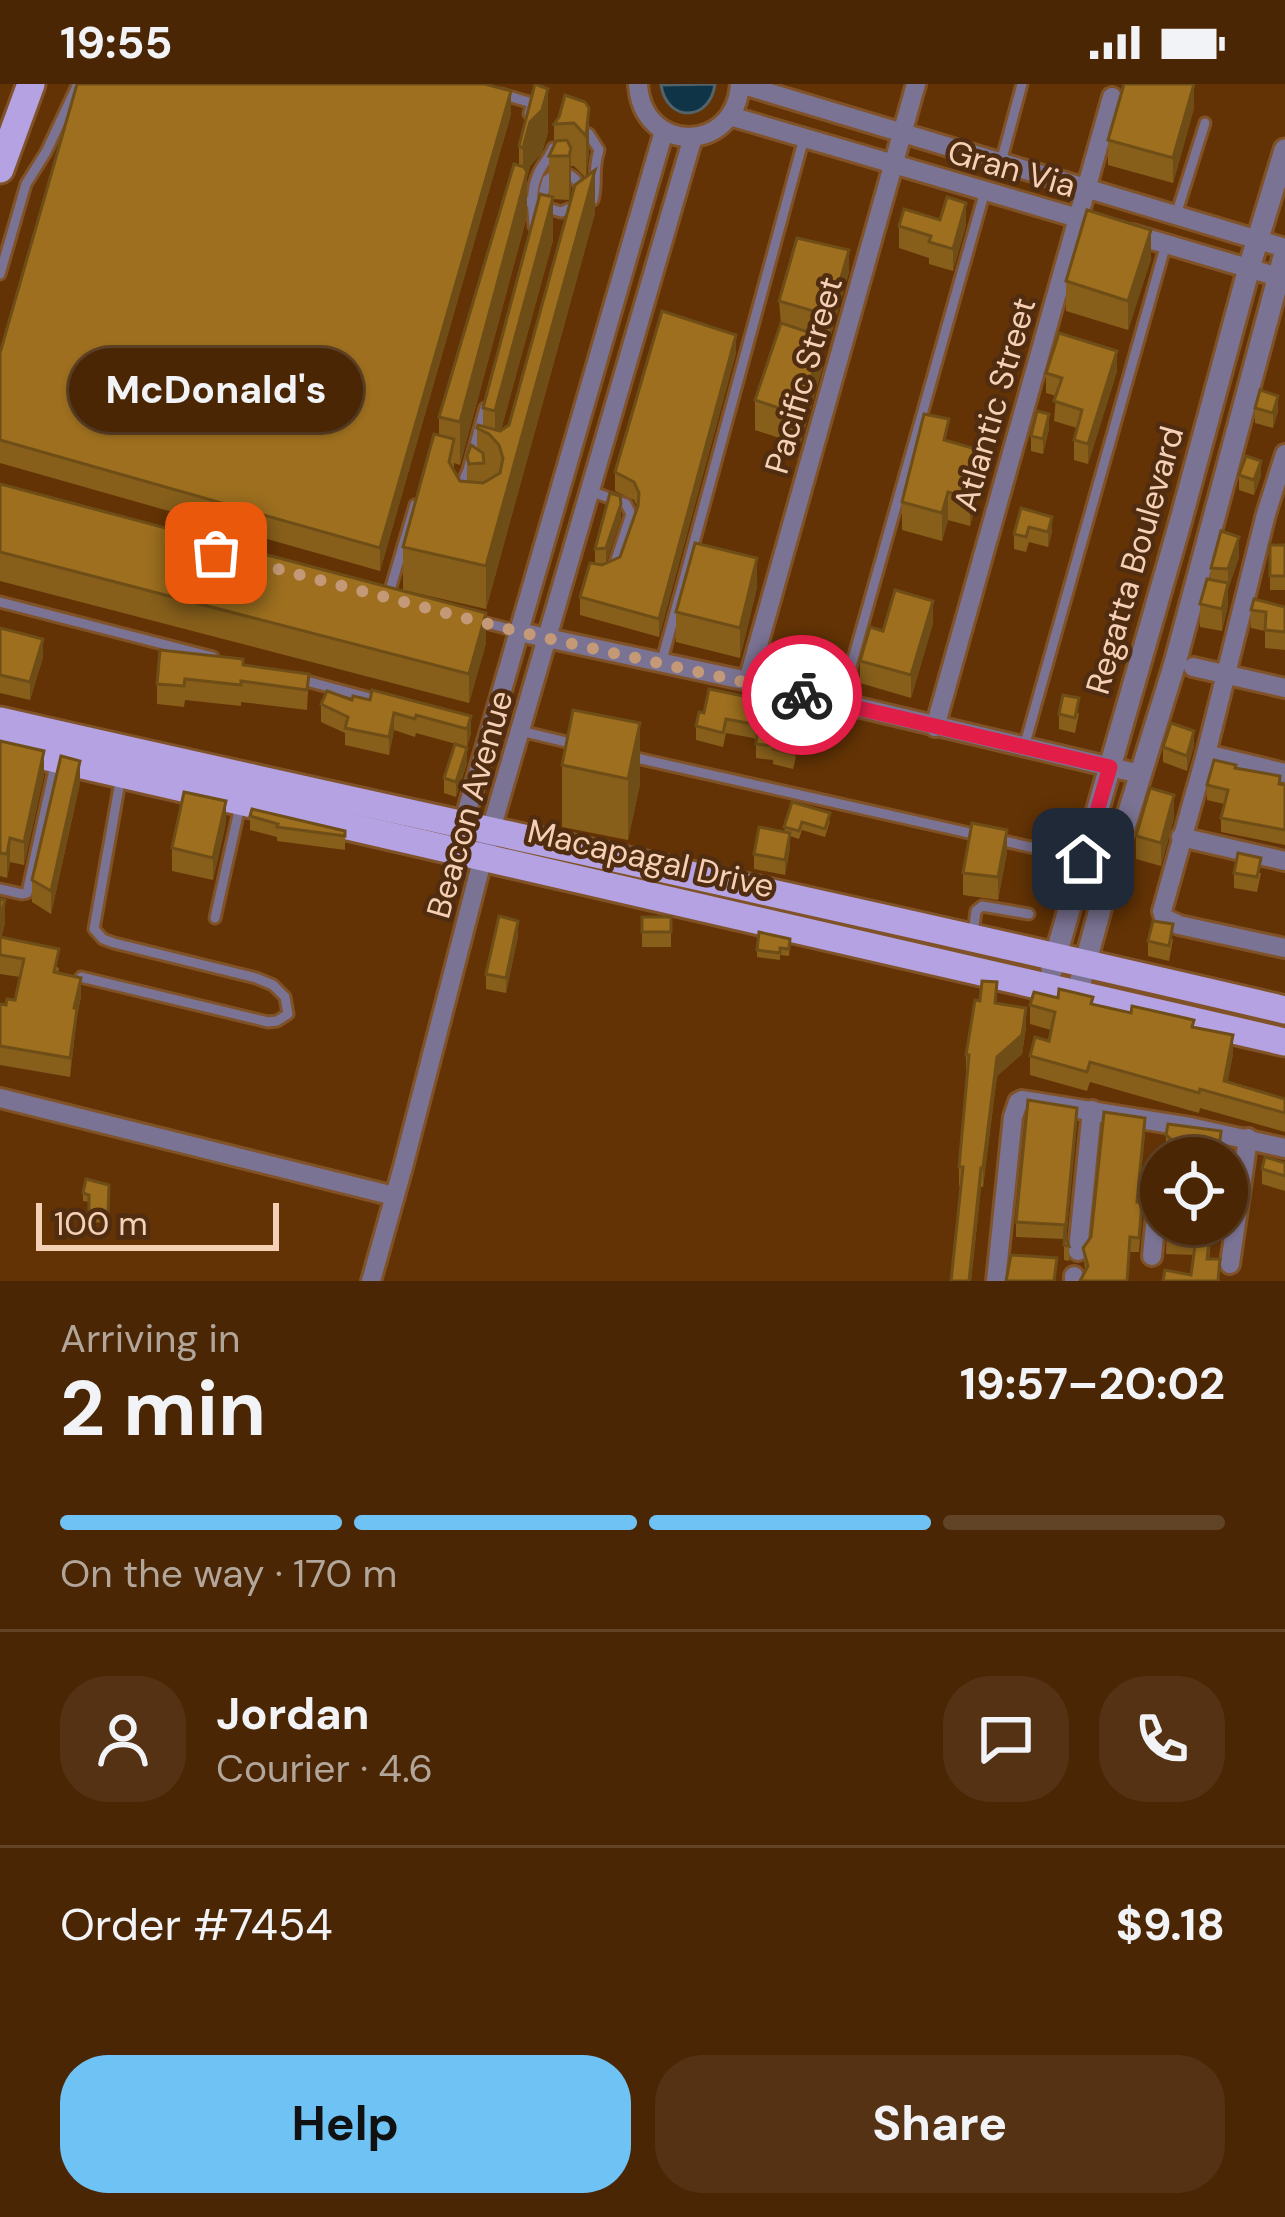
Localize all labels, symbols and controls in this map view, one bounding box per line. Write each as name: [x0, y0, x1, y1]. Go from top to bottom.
text: 19:55: [60, 13, 172, 72]
street label: Gran Via: [943, 130, 1081, 207]
street label: Pacific Street: [755, 272, 852, 479]
street label: Atlantic Street: [944, 293, 1045, 516]
callout: McDonald's: [69, 349, 363, 433]
text: McDonald's: [106, 364, 326, 415]
street label: Regatta Boulevard: [1076, 421, 1193, 699]
pin: [165, 502, 267, 604]
icon: bag: [183, 520, 249, 586]
courier: [742, 635, 862, 755]
icon: bike: [769, 662, 835, 728]
street label: Beacon Avenue: [416, 685, 523, 923]
pin: [1032, 808, 1134, 910]
street label: Macapagal Drive: [523, 809, 778, 908]
icon: home: [1050, 826, 1116, 892]
map controls: [1140, 1137, 1248, 1245]
button: locate: [1140, 1137, 1248, 1245]
scale bar: [36, 1197, 279, 1250]
text: 100 m: [54, 1202, 148, 1245]
text: Arriving in: [60, 1313, 240, 1364]
text: 19:57–20:02: [960, 1354, 1225, 1413]
text: 2 min: [60, 1358, 266, 1459]
text: On the way · 170 m: [60, 1548, 397, 1599]
button: person: [60, 1676, 186, 1802]
button: chat: [943, 1676, 1069, 1802]
button: phone: [1099, 1676, 1225, 1802]
text: Jordan: [216, 1684, 369, 1743]
text: Courier · 4.6: [216, 1743, 433, 1794]
text: Order #7454: [60, 1895, 333, 1954]
text: $9.18: [1116, 1895, 1225, 1954]
button: Help: [60, 2055, 631, 2193]
button: Share: [655, 2055, 1225, 2193]

